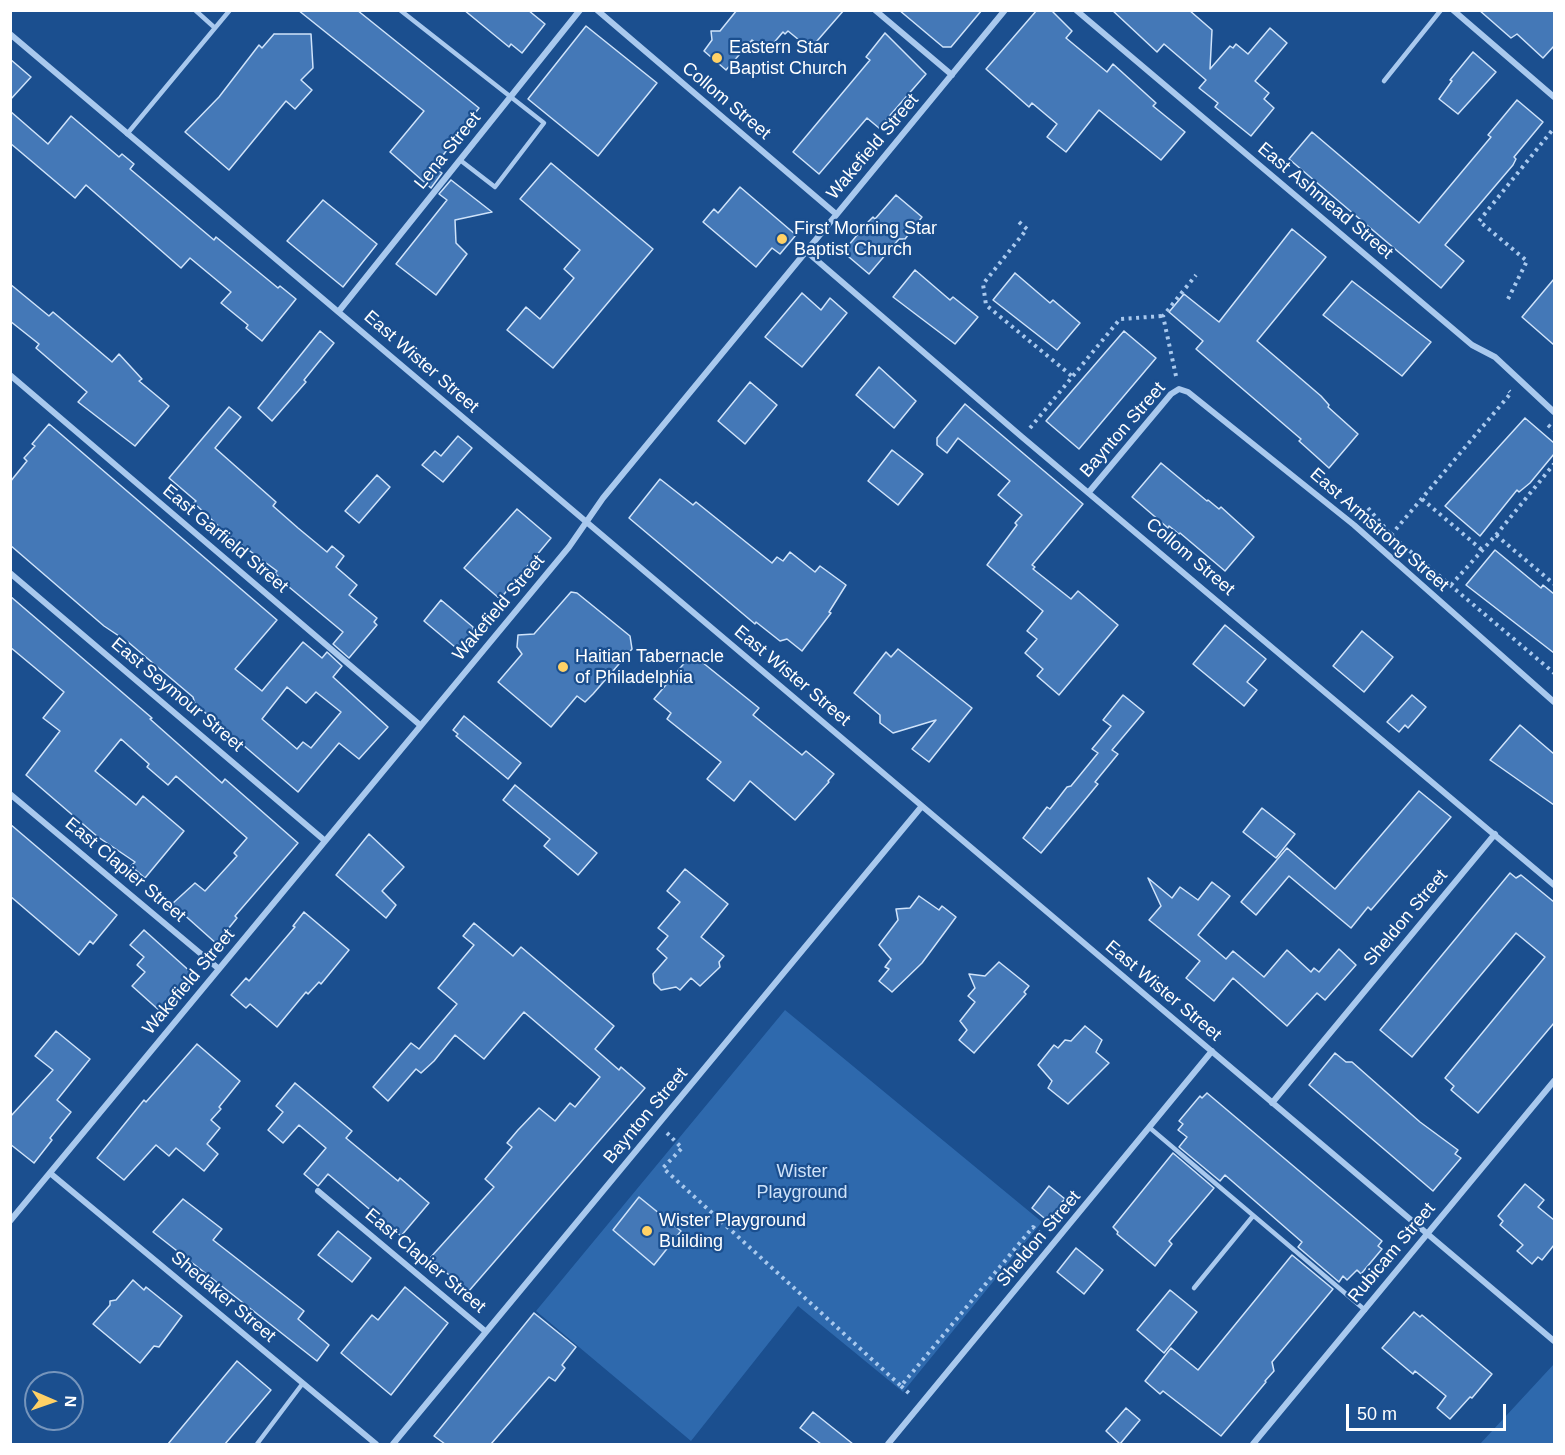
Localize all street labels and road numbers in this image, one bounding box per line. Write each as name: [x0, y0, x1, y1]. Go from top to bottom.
street label: Collom Street: [677, 58, 775, 144]
street label: Wakefield Street: [822, 90, 924, 204]
street label: Lena Street: [410, 108, 486, 194]
street label: East Ashmead Street: [1253, 138, 1397, 264]
street label: East Wister Street: [359, 306, 483, 418]
street label: Baynton Street: [1076, 378, 1170, 482]
street label: East Armstrong Street: [1305, 464, 1453, 596]
street label: East Garfield Street: [158, 480, 292, 598]
street label: Collom Street: [1141, 514, 1239, 600]
street label: Wakefield Street: [448, 551, 550, 665]
street label: East Wister Street: [730, 621, 854, 731]
street label: East Seymour Street: [106, 633, 248, 757]
street label: East Clapier Street: [60, 813, 190, 927]
street label: Sheldon Street: [1359, 865, 1453, 971]
street label: Wakefield Street: [138, 925, 240, 1039]
street label: East Wister Street: [1101, 936, 1225, 1046]
street label: Baynton Street: [599, 1063, 693, 1169]
street label: Sheldon Street: [992, 1186, 1086, 1292]
street label: Rubicam Street: [1344, 1199, 1440, 1307]
street label: East Clapier Street: [360, 1204, 490, 1318]
street label: Shedaker Street: [166, 1247, 280, 1347]

